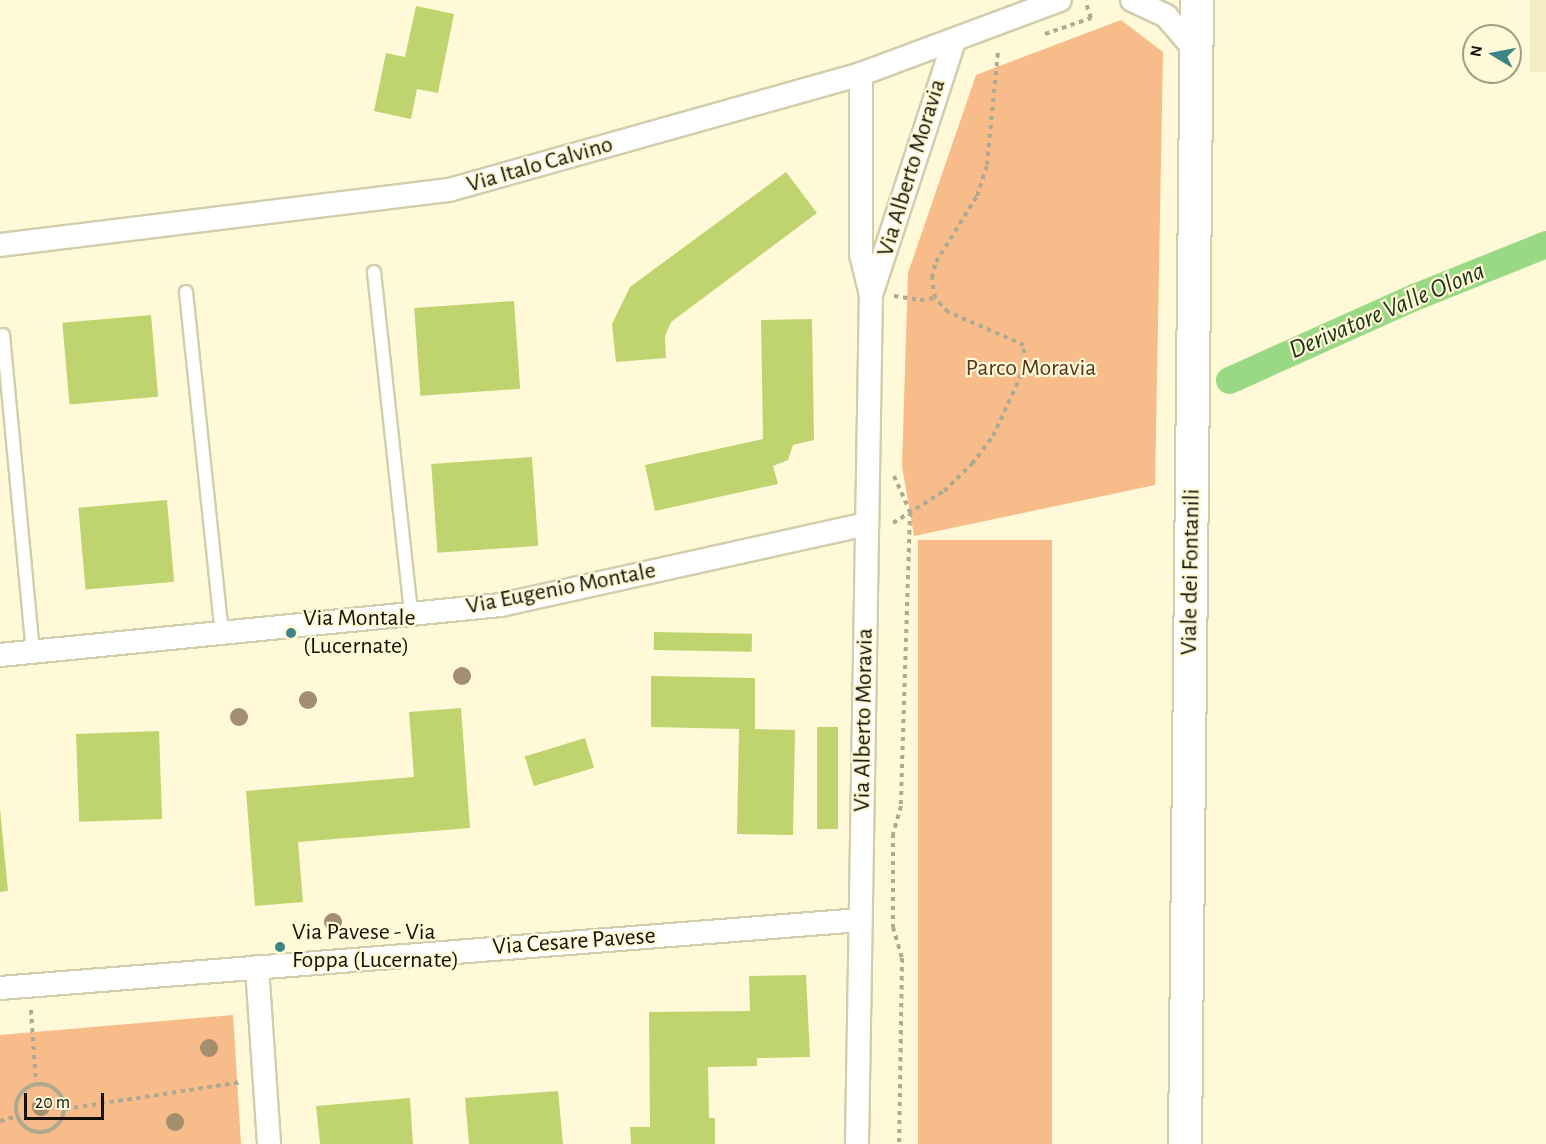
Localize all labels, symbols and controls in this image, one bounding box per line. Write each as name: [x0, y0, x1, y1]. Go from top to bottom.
north arrow: [1462, 24, 1522, 84]
text: N: [1467, 44, 1485, 58]
street label: Via Alberto Moravia: [871, 76, 953, 260]
street label: Via Italo Calvino: [464, 130, 616, 200]
water label: Derivatore Valle Olona: [1284, 256, 1490, 366]
park label: Parco Moravia: [966, 355, 1096, 383]
street label: Viale dei Fontanili: [1175, 488, 1207, 656]
street label: Via Eugenio Montale: [464, 556, 658, 622]
place label: Via Montale (Lucernate): [303, 605, 416, 661]
marker: Via Montale (Lucernate): [284, 626, 298, 640]
street label: Via Alberto Moravia: [848, 628, 880, 812]
place label: Via Pavese - Via Foppa (Lucernate): [292, 919, 459, 975]
street label: Via Cesare Pavese: [491, 922, 657, 962]
marker: Via Pavese - Via Foppa (Lucernate): [273, 940, 287, 954]
scale bar: [27, 1081, 106, 1119]
text: 20 m: [35, 1094, 70, 1112]

